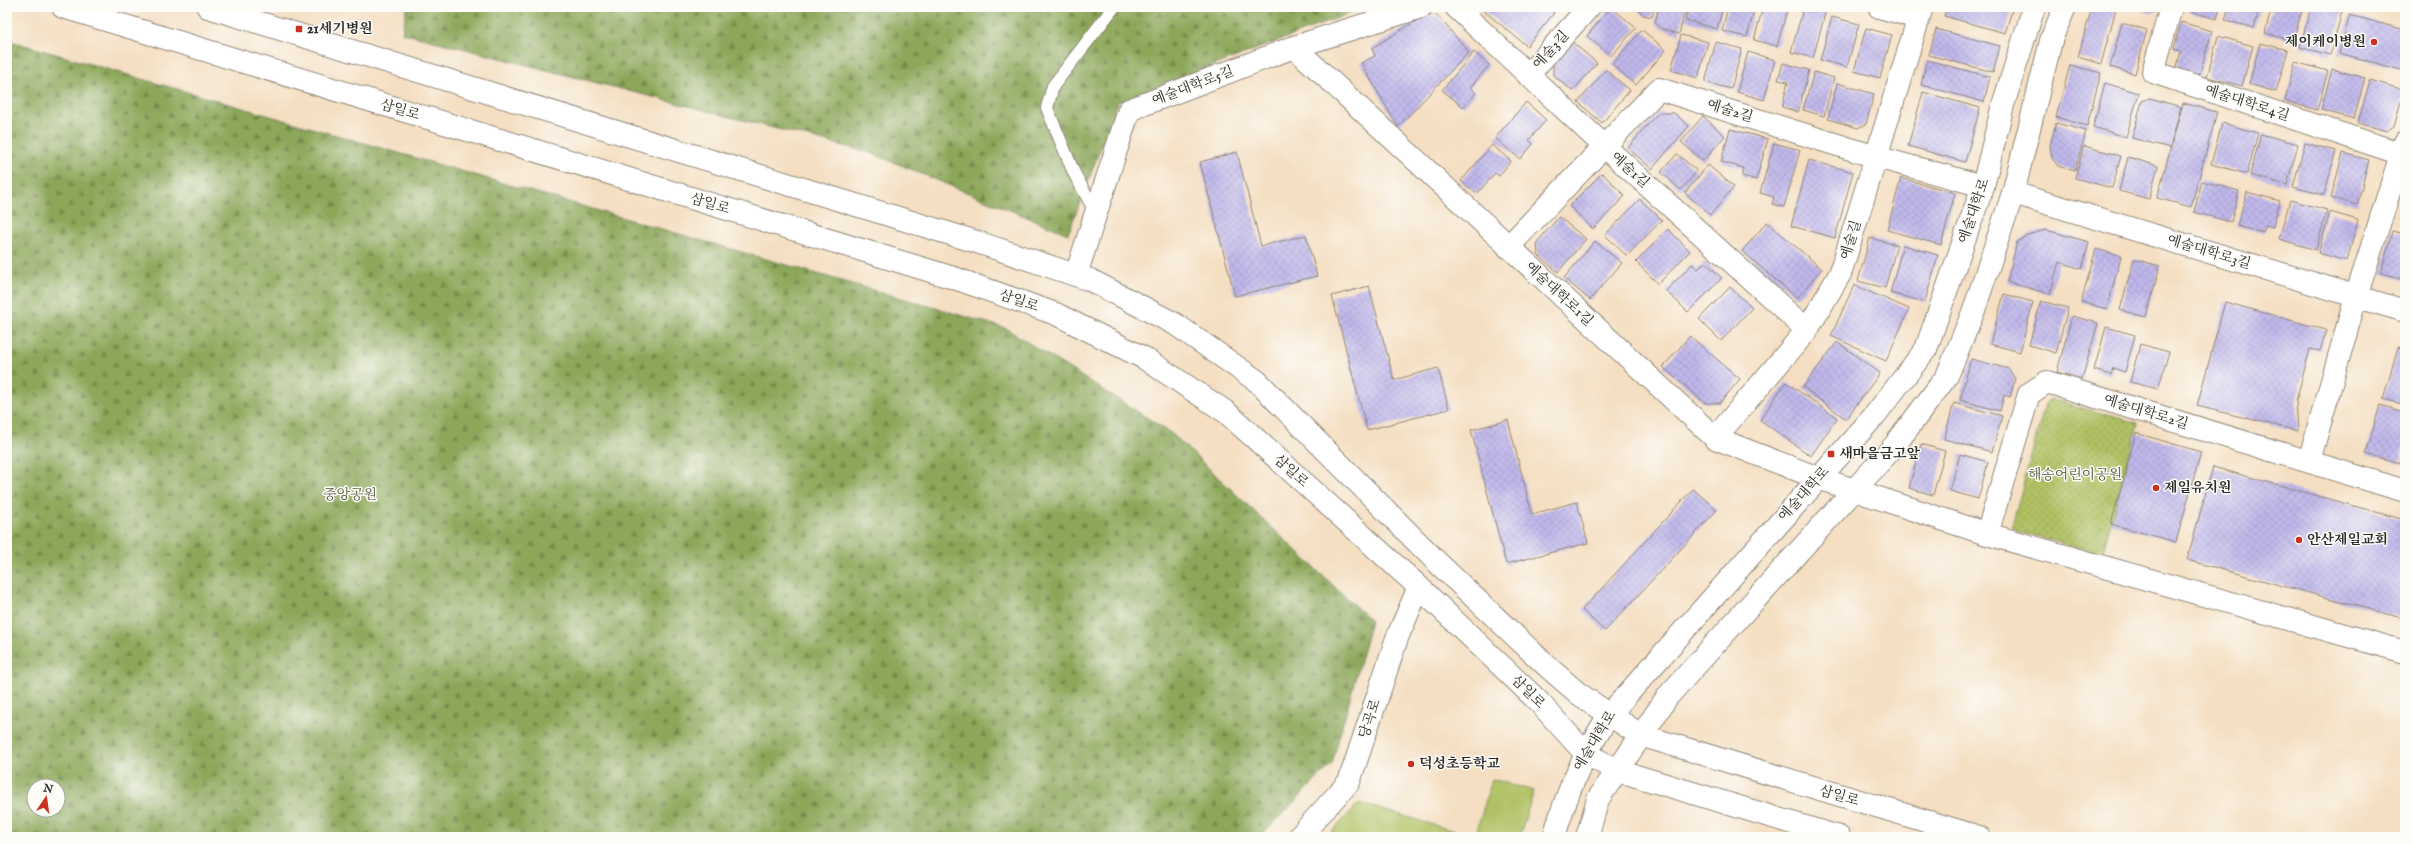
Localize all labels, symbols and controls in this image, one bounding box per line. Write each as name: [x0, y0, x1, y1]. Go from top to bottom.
place label: 21세기병원: [307, 20, 373, 38]
marker: 21세기병원: [294, 24, 304, 34]
street label: 예술3길: [1529, 27, 1573, 73]
place label: 제이케이병원: [2285, 33, 2366, 51]
marker: 제이케이병원: [2369, 37, 2379, 47]
street label: 예술대학로5길: [1150, 62, 1236, 110]
street label: 예술대학로4길: [2202, 81, 2292, 125]
street label: 삼일로: [378, 95, 422, 125]
street label: 예술2길: [1705, 95, 1755, 127]
street label: 예술1길: [1607, 148, 1653, 192]
street label: 예술대학로: [1954, 176, 1994, 246]
street label: 삼일로: [688, 189, 732, 219]
street label: 예술길: [1836, 218, 1866, 262]
street label: 예술대학로3길: [2165, 231, 2253, 273]
street label: 예술대학로1길: [1521, 258, 1597, 330]
street label: 삼일로: [997, 286, 1042, 316]
street label: 예술대학로2길: [2101, 391, 2191, 433]
place label: 새마을금고앞: [1839, 445, 1921, 463]
marker: 새마을금고앞: [1826, 449, 1836, 459]
street label: 삼일로: [1270, 451, 1312, 492]
street label: 예술대학로: [1775, 463, 1834, 525]
park label: 해송어린이공원: [2028, 466, 2122, 484]
place label: 제일유치원: [2164, 479, 2232, 497]
marker: 제일유치원: [2151, 483, 2161, 493]
park label: 중앙공원: [323, 486, 377, 504]
place label: 안산제일교회: [2307, 531, 2388, 549]
marker: 안산제일교회: [2294, 535, 2304, 545]
street label: 삼일로: [1507, 671, 1549, 713]
street label: 당곡로: [1355, 696, 1385, 741]
street label: 예술대학로: [1570, 707, 1620, 775]
place label: 덕성초등학교: [1419, 755, 1501, 773]
marker: 덕성초등학교: [1406, 759, 1416, 769]
north arrow: [26, 778, 66, 818]
text: N: [41, 781, 55, 797]
street label: 삼일로: [1817, 782, 1861, 810]

